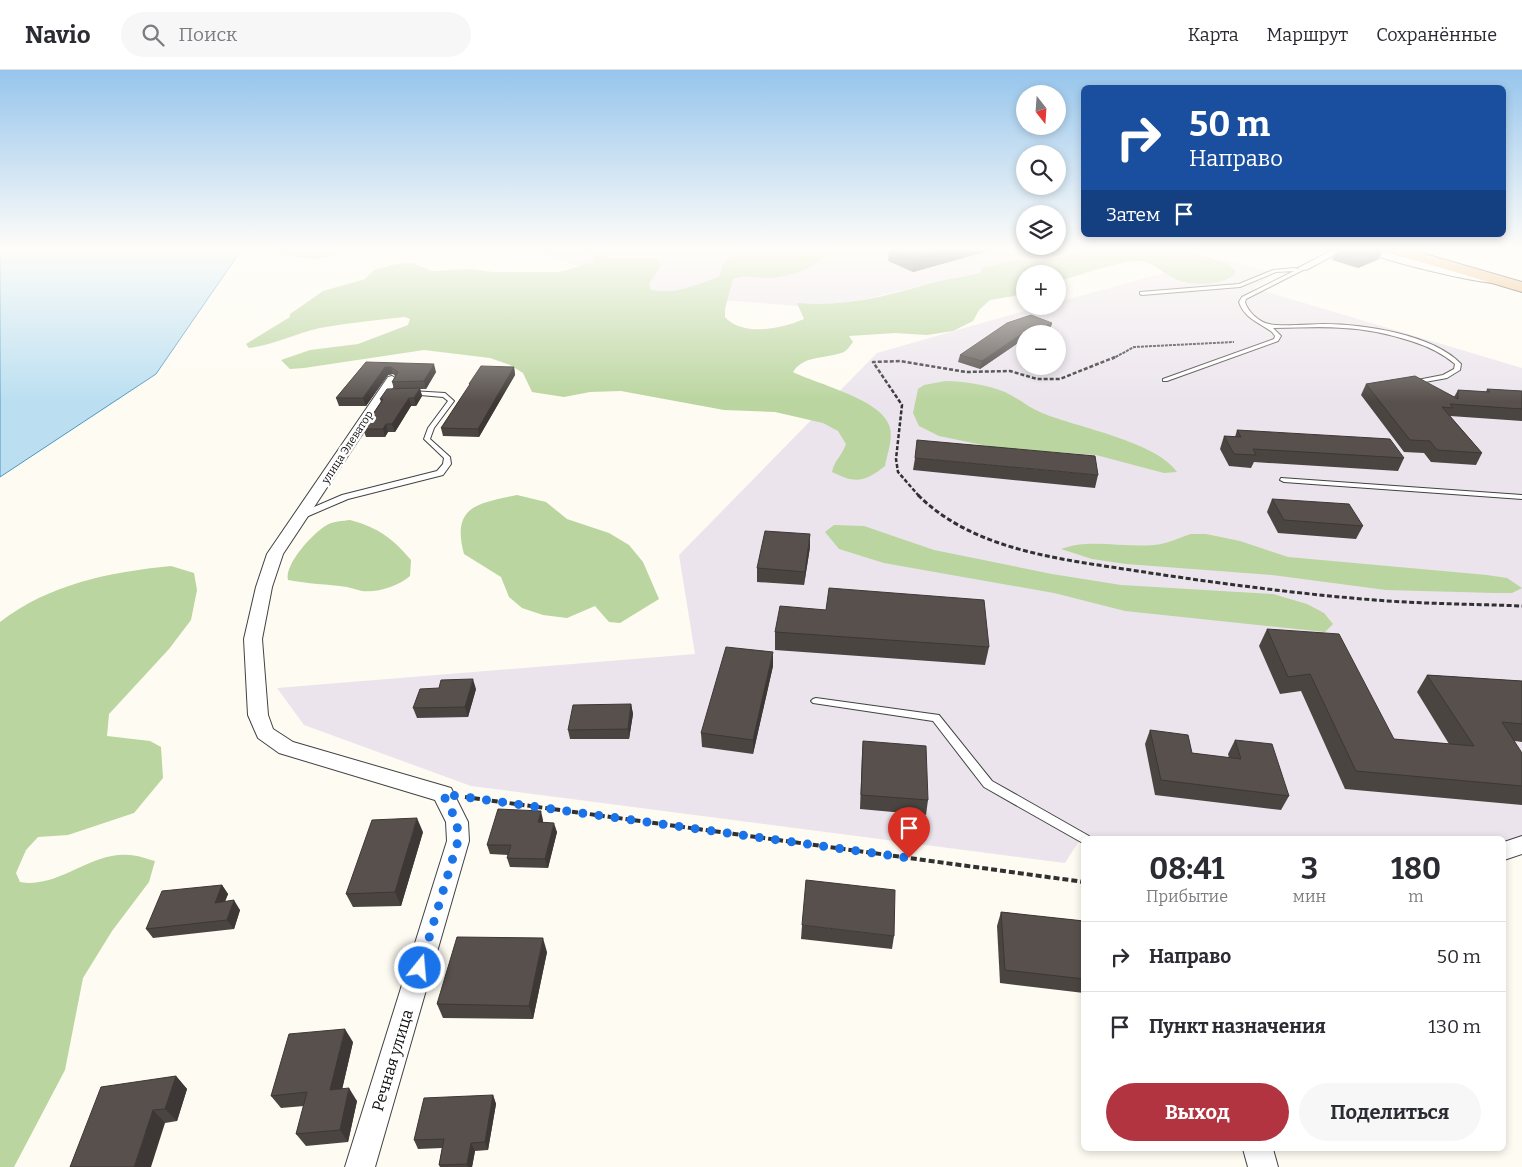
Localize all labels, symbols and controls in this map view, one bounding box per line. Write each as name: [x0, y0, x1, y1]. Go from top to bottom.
search box: [121, 12, 471, 57]
text: Navio: [25, 21, 91, 49]
icon: search: [139, 21, 167, 49]
text: Поиск: [179, 23, 237, 46]
text: Карта: [1188, 24, 1239, 46]
text: Маршрут: [1267, 24, 1348, 46]
text: Сохранённые: [1376, 24, 1497, 46]
north arrow: [1016, 85, 1066, 135]
map controls: [1016, 85, 1066, 375]
text: 50 m: [1189, 103, 1270, 145]
icon: right: [1106, 105, 1171, 170]
button: search: [1016, 145, 1066, 195]
text: Направо: [1189, 145, 1283, 172]
icon: arrive: [1170, 200, 1198, 228]
text: Затем: [1106, 203, 1160, 226]
button: layers: [1016, 205, 1066, 255]
button: +: [1016, 265, 1066, 315]
button: −: [1016, 325, 1066, 375]
street label: улица Элеватор: [318, 408, 376, 487]
pin: [888, 807, 930, 858]
icon: arrive: [895, 814, 923, 842]
text: 08:41: [1149, 851, 1225, 887]
text: 3: [1301, 851, 1318, 887]
text: 180: [1391, 851, 1441, 887]
text: Прибытие: [1146, 887, 1228, 906]
text: мин: [1293, 887, 1326, 906]
text: m: [1408, 887, 1424, 906]
position arrow: [393, 941, 445, 993]
icon: right: [1106, 943, 1134, 971]
text: Направо: [1149, 945, 1231, 968]
text: 50 m: [1437, 945, 1481, 968]
street label: Речная улица: [368, 1007, 417, 1113]
icon: arrive: [1106, 1013, 1134, 1041]
text: Пункт назначения: [1149, 1015, 1326, 1038]
text: 130 m: [1428, 1015, 1481, 1038]
button: Выход: [1106, 1083, 1289, 1141]
button: Поделиться: [1299, 1083, 1481, 1141]

